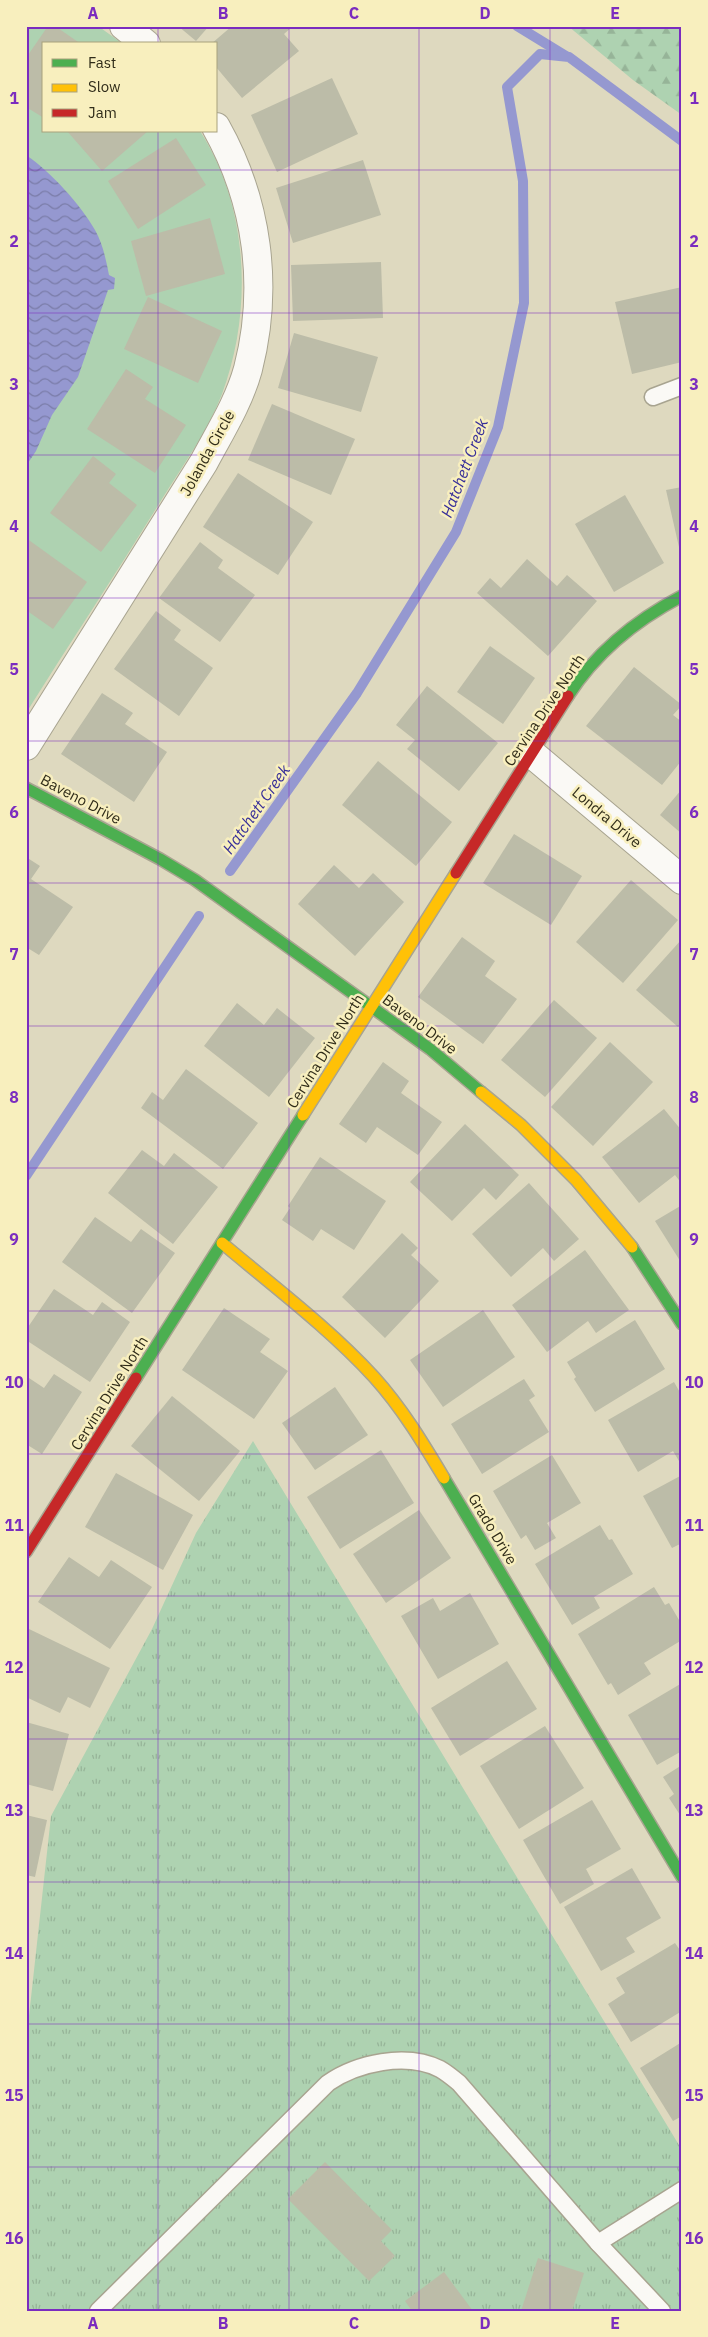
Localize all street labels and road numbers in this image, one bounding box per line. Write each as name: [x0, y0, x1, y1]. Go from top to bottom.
street label: Jolanda Circle: [176, 407, 238, 499]
street label: Cervina Drive North: [499, 650, 589, 770]
street label: Baveno Drive: [37, 770, 125, 828]
street label: Londra Drive: [568, 782, 646, 852]
street label: Cervina Drive North: [282, 990, 368, 1112]
street label: Baveno Drive: [379, 990, 461, 1058]
street label: Cervina Drive North: [66, 1332, 152, 1454]
street label: Grado Drive: [464, 1490, 522, 1568]

